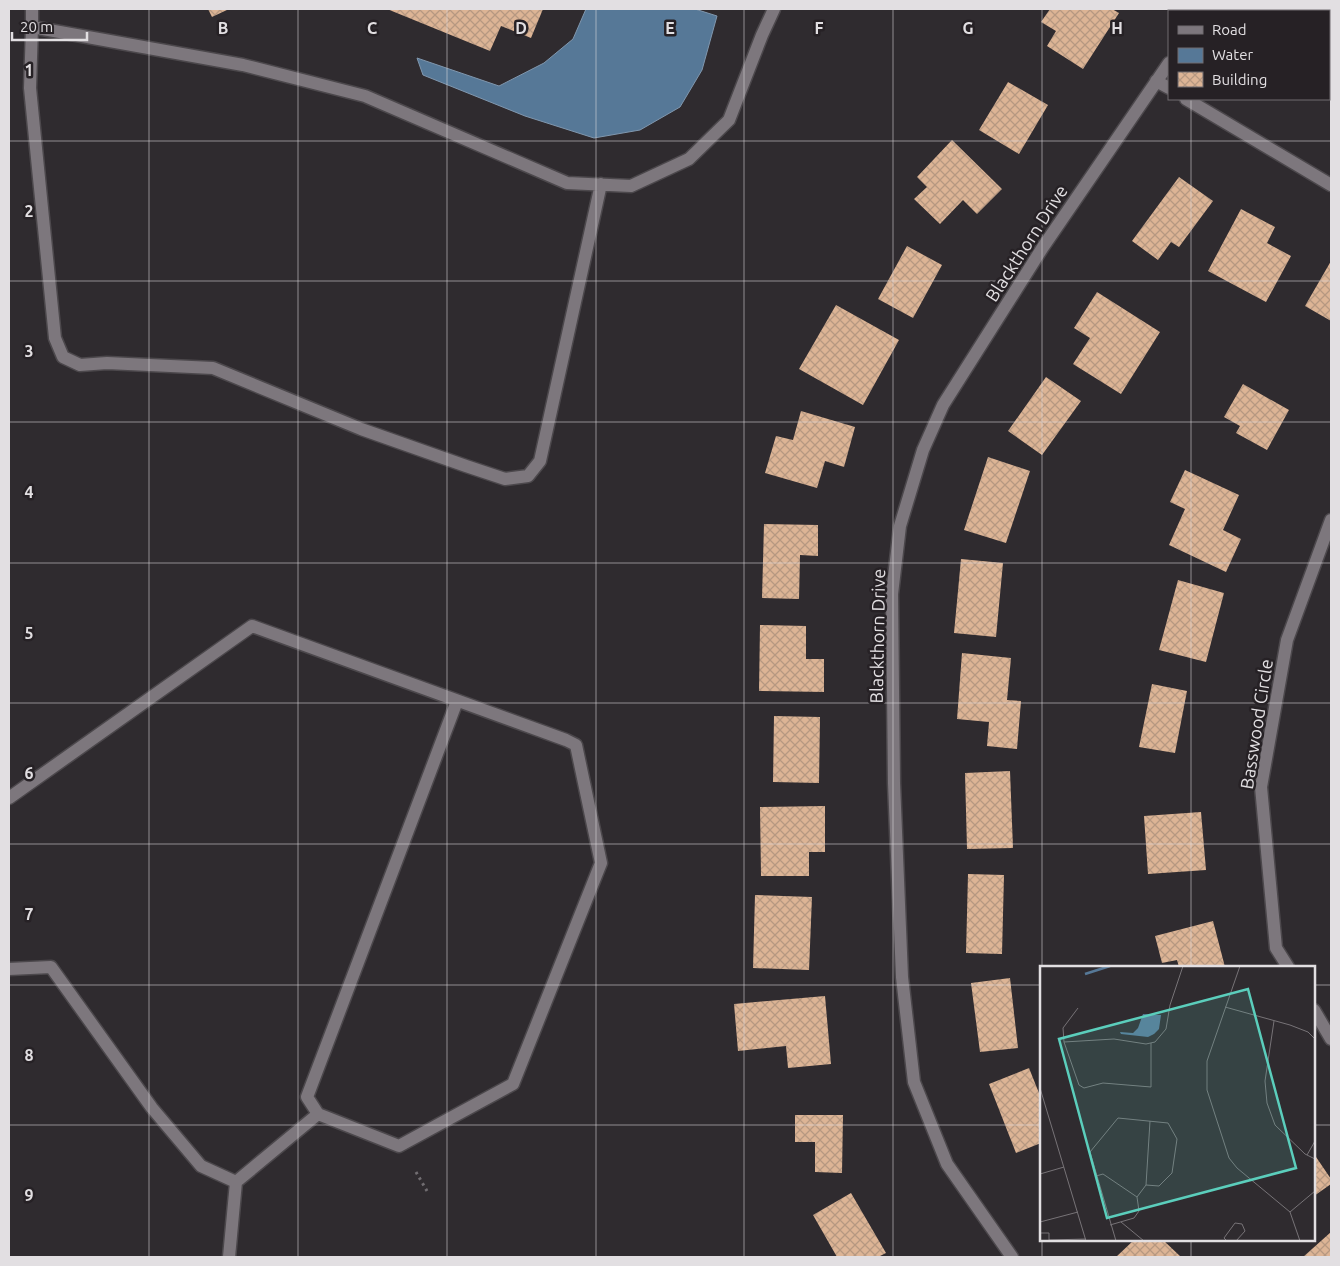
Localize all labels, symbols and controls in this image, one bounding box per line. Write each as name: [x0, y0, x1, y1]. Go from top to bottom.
scale bar: [12, 10, 88, 42]
legend: [1168, 10, 1330, 100]
text: 20 m: [20, 18, 53, 35]
text: B: [218, 19, 228, 37]
text: C: [367, 19, 377, 37]
text: D: [515, 19, 527, 37]
text: E: [665, 19, 675, 37]
text: F: [815, 19, 824, 37]
text: G: [962, 19, 974, 37]
text: H: [1111, 19, 1123, 37]
text: Road: [1212, 21, 1247, 38]
text: Water: [1212, 46, 1253, 63]
text: 1: [24, 61, 34, 79]
text: Building: [1212, 71, 1267, 88]
street label: Blackthorn Drive: [981, 181, 1071, 305]
text: 2: [24, 202, 34, 220]
text: 3: [24, 342, 34, 360]
text: 4: [24, 483, 34, 501]
street label: Blackthorn Drive: [866, 569, 888, 703]
text: 5: [24, 624, 34, 642]
street label: Basswood Circle: [1236, 658, 1276, 790]
text: 6: [24, 764, 34, 782]
text: 7: [24, 905, 34, 923]
inset map: [1040, 966, 1315, 1241]
text: 8: [24, 1046, 34, 1064]
text: 9: [24, 1186, 34, 1204]

